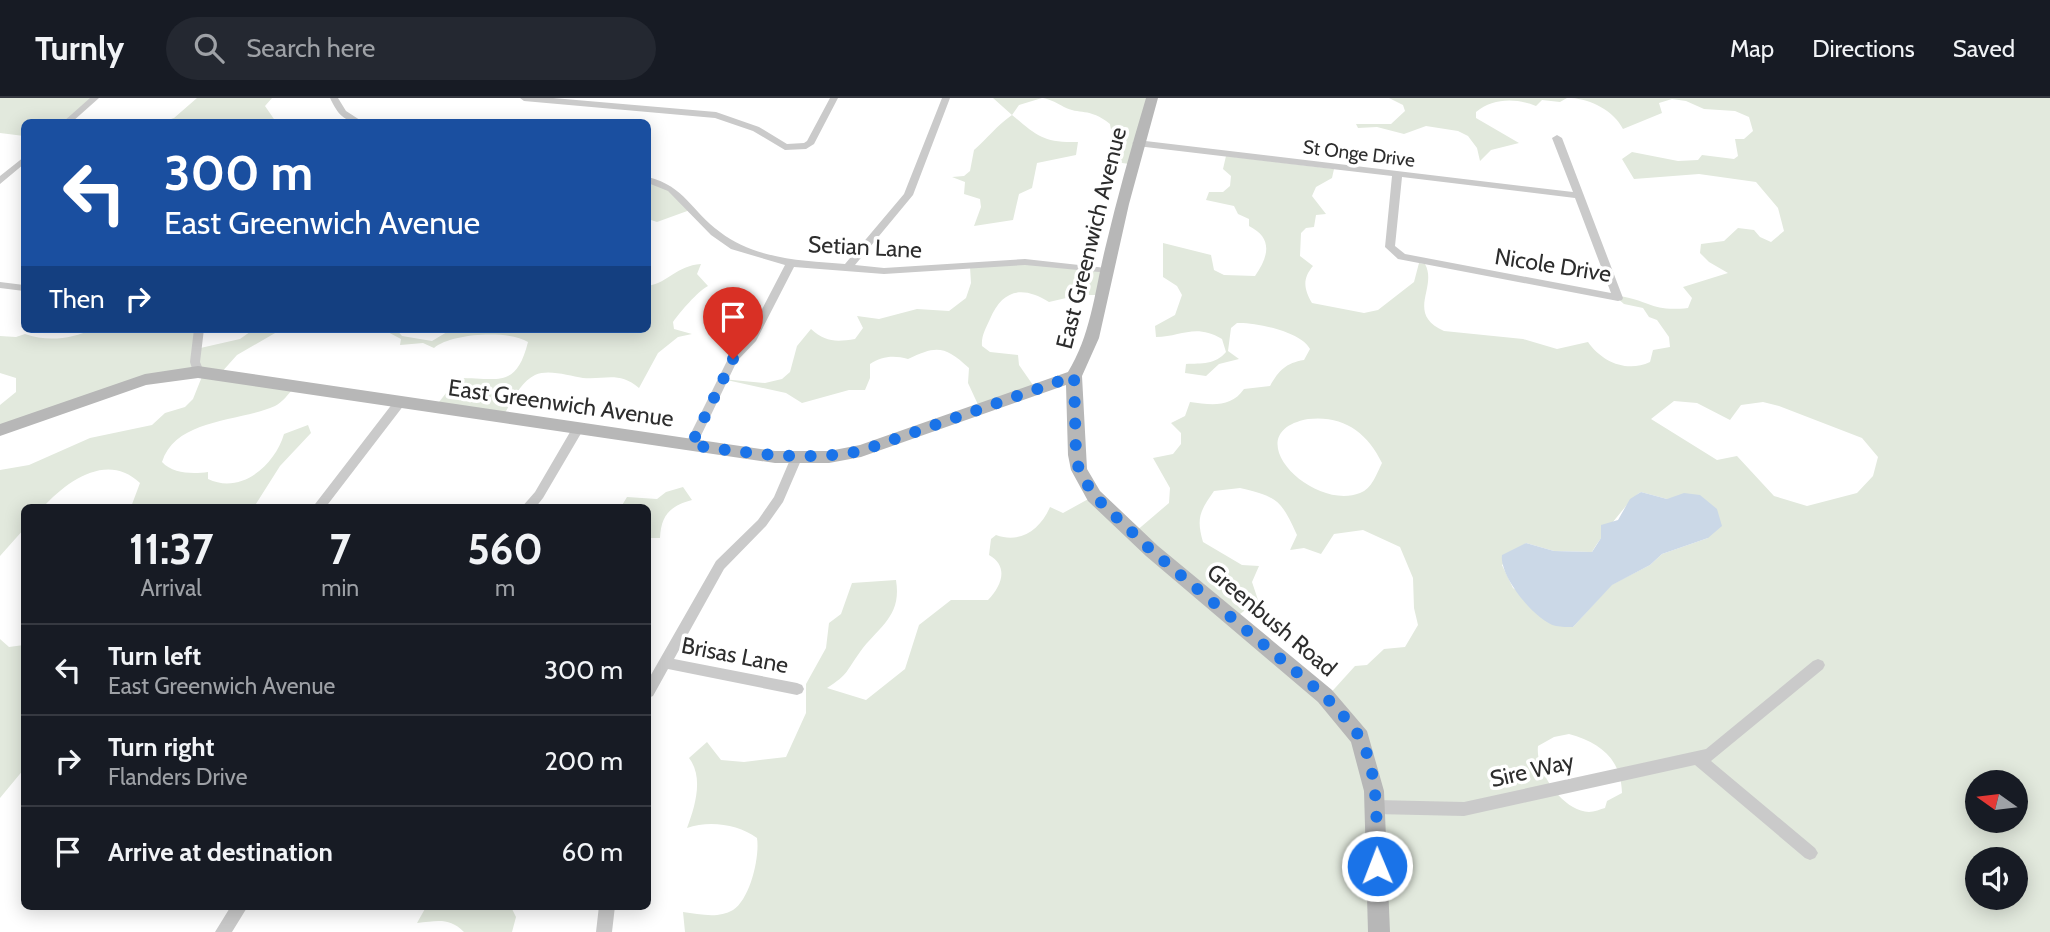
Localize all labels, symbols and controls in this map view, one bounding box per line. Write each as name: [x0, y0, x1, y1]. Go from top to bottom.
search box: [166, 17, 656, 80]
text: Turnly: [35, 28, 124, 68]
icon: search: [190, 29, 228, 67]
text: Search here: [246, 32, 375, 64]
text: Map: [1730, 34, 1774, 63]
text: Directions: [1812, 34, 1915, 63]
text: Saved: [1953, 34, 2015, 63]
street label: East Greenwich Avenue: [1050, 124, 1132, 352]
street label: St Onge Drive: [1302, 135, 1417, 172]
text: 300 m: [164, 143, 313, 202]
icon: left: [49, 147, 140, 238]
text: East Greenwich Avenue: [164, 203, 480, 242]
street label: Setian Lane: [807, 230, 923, 264]
street label: Nicole Drive: [1493, 242, 1614, 288]
icon: right: [119, 280, 157, 318]
text: Then: [49, 283, 105, 315]
pin: [703, 287, 763, 359]
icon: arrive: [714, 298, 752, 336]
street label: East Greenwich Avenue: [447, 373, 676, 433]
text: 11:37: [129, 523, 213, 575]
text: 7: [330, 523, 351, 575]
text: 560: [467, 523, 543, 575]
street label: Greenbush Road: [1202, 558, 1342, 682]
text: Arrival: [141, 574, 202, 602]
text: min: [321, 574, 359, 602]
text: m: [495, 574, 515, 602]
street label: Brisas Lane: [679, 631, 791, 679]
text: Turn left: [108, 640, 201, 672]
icon: left: [49, 651, 87, 689]
text: 300 m: [544, 654, 623, 686]
text: East Greenwich Avenue: [108, 672, 335, 700]
text: Turn right: [108, 731, 214, 763]
icon: right: [49, 742, 87, 780]
text: 200 m: [544, 745, 623, 777]
street label: Sire Way: [1487, 747, 1577, 793]
text: Flanders Drive: [108, 763, 247, 791]
north arrow: [1965, 770, 2028, 833]
map controls: [1965, 770, 2028, 910]
position arrow: [1340, 829, 1414, 903]
icon: arrive: [49, 833, 87, 871]
text: Arrive at destination: [108, 836, 333, 868]
text: 60 m: [561, 836, 623, 868]
button: sound: [1965, 847, 2028, 910]

